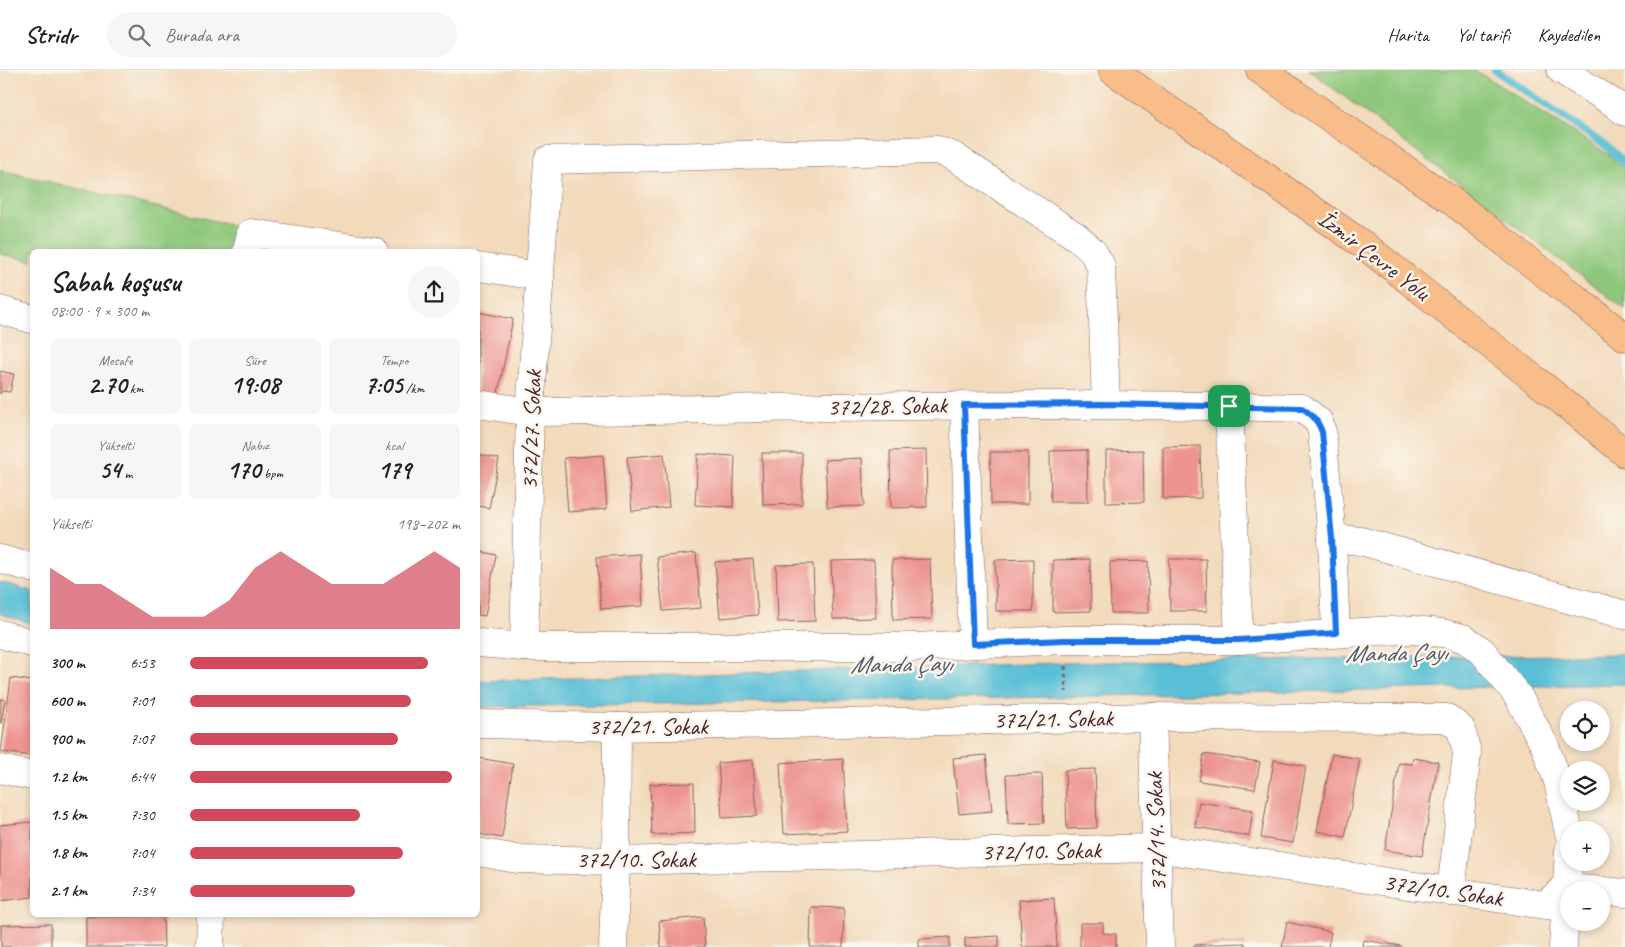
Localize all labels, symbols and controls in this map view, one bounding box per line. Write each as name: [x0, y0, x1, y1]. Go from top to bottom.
search box: [107, 12, 457, 57]
text: Stridr: [25, 20, 77, 50]
icon: search: [125, 21, 153, 49]
text: Burada ara: [165, 23, 239, 47]
text: Harita: [1388, 24, 1429, 46]
text: Yol tarifi: [1457, 24, 1510, 46]
text: Kaydedilen: [1538, 24, 1600, 46]
street label: İzmir Çevre Yolu: [1312, 203, 1438, 308]
text: Sabah koşusu: [50, 264, 180, 299]
button: share: [408, 266, 460, 318]
text: 08:00 · 9 × 300 m: [50, 301, 149, 321]
text: Mesafe: [99, 352, 132, 369]
text: Süre: [244, 352, 266, 369]
text: Tempo: [380, 352, 408, 369]
street label: 372/27. Sokak: [514, 368, 548, 490]
text: 2.70: [88, 369, 126, 401]
text: 19:08: [230, 369, 280, 401]
text: 7:05: [364, 369, 403, 401]
text: km: [126, 380, 144, 397]
text: /km: [403, 380, 424, 397]
pin: [1208, 385, 1250, 427]
street label: 372/28. Sokak: [827, 390, 949, 422]
icon: arrive: [1215, 392, 1243, 420]
text: Yükselti: [98, 437, 134, 454]
text: Nabız: [241, 437, 269, 454]
text: kcal: [385, 437, 404, 454]
text: 54: [99, 454, 121, 486]
text: 170: [227, 454, 261, 486]
text: 179: [378, 454, 411, 486]
text: m: [121, 465, 132, 482]
text: bpm: [261, 465, 283, 482]
text: Yükselti: [50, 514, 91, 534]
text: 198–202 m: [397, 514, 460, 534]
water label: Manda Çayı: [1345, 636, 1450, 670]
water label: Manda Çayı: [850, 647, 955, 681]
text: 300 m: [50, 653, 85, 673]
text: 6:53: [130, 653, 155, 673]
text: 600 m: [50, 691, 85, 711]
text: 7:01: [130, 691, 155, 711]
map controls: [1560, 701, 1610, 931]
button: locate: [1560, 701, 1610, 751]
street label: 372/21. Sokak: [993, 703, 1115, 735]
street label: 372/21. Sokak: [588, 711, 710, 741]
text: 900 m: [50, 729, 84, 749]
text: 7:07: [130, 729, 155, 749]
button: layers: [1560, 761, 1610, 811]
text: 1.2 km: [50, 767, 87, 787]
text: 6:44: [130, 767, 155, 787]
street label: 372/14. Sokak: [1139, 770, 1173, 892]
text: 1.5 km: [50, 805, 87, 825]
text: 7:30: [130, 805, 155, 825]
button: +: [1560, 821, 1610, 871]
street label: 372/10. Sokak: [981, 835, 1103, 867]
text: 1.8 km: [50, 843, 87, 863]
text: 7:04: [130, 843, 155, 863]
street label: 372/10. Sokak: [576, 844, 698, 874]
street label: 372/10. Sokak: [1382, 867, 1506, 913]
text: 2.1 km: [50, 881, 87, 901]
text: 7:34: [130, 881, 155, 901]
button: −: [1560, 881, 1610, 931]

